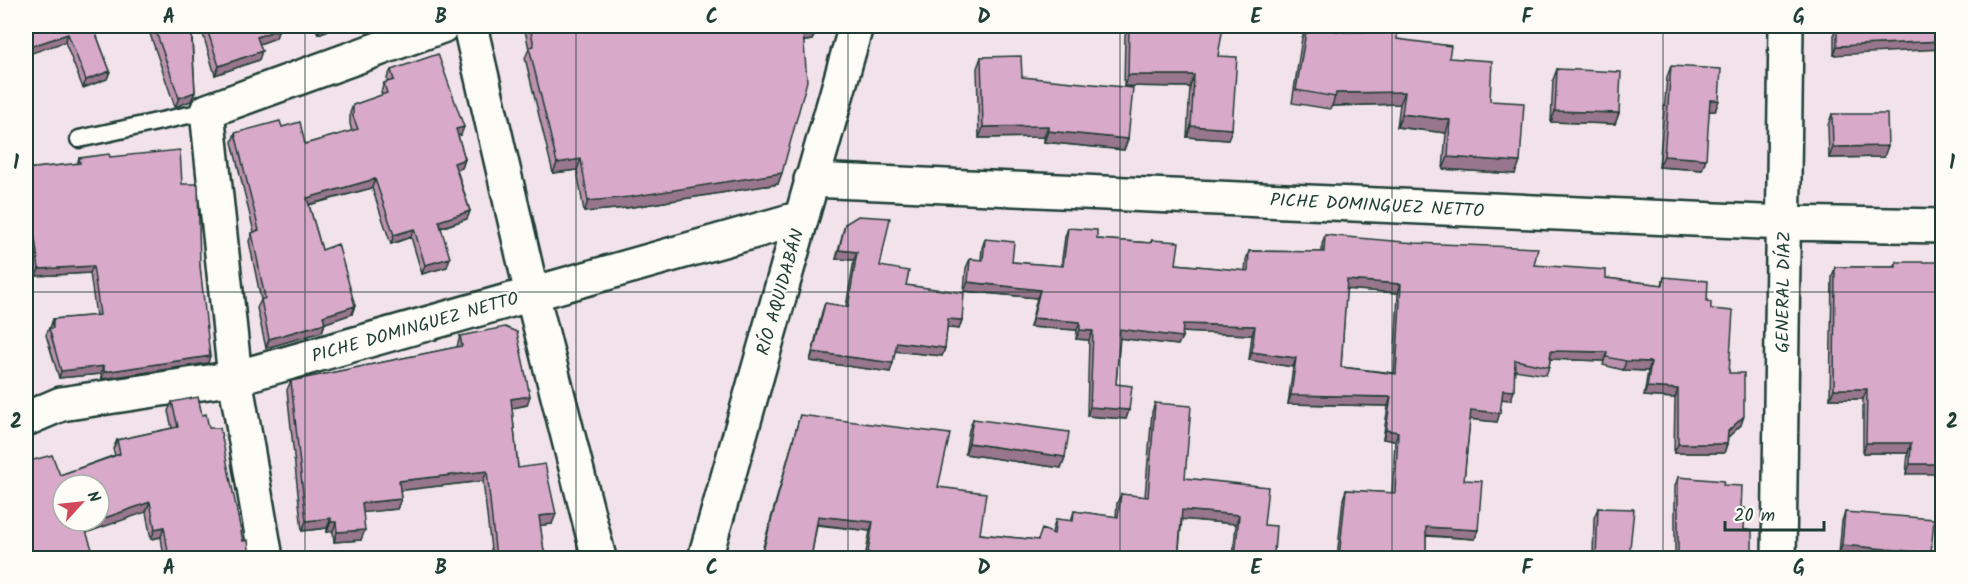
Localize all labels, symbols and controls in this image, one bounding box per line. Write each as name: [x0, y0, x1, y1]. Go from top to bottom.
text: A: [163, 2, 175, 34]
text: B: [435, 2, 447, 34]
text: C: [706, 2, 718, 34]
text: D: [977, 2, 991, 34]
text: E: [1250, 2, 1262, 34]
text: F: [1522, 2, 1534, 34]
text: G: [1793, 2, 1805, 34]
text: 1: [13, 148, 19, 180]
text: 1: [1949, 148, 1955, 180]
street label: PICHE DOMINGUEZ NETTO: [1269, 186, 1485, 227]
street label: RÍO AQUIDABÁN: [750, 226, 813, 359]
street label: GENERAL DÍAZ: [1769, 231, 1800, 353]
street label: PICHE DOMINGUEZ NETTO: [308, 285, 522, 372]
text: 2: [10, 407, 22, 439]
text: 2: [1946, 407, 1958, 439]
north arrow: [51, 473, 111, 533]
text: N: [80, 487, 106, 507]
scale bar: [1725, 494, 1824, 532]
text: 20 m: [1734, 502, 1775, 531]
text: A: [163, 553, 175, 584]
text: B: [435, 553, 447, 584]
text: C: [706, 553, 718, 584]
text: D: [977, 553, 991, 584]
text: E: [1250, 553, 1262, 584]
text: F: [1522, 553, 1534, 584]
text: G: [1793, 553, 1805, 584]

